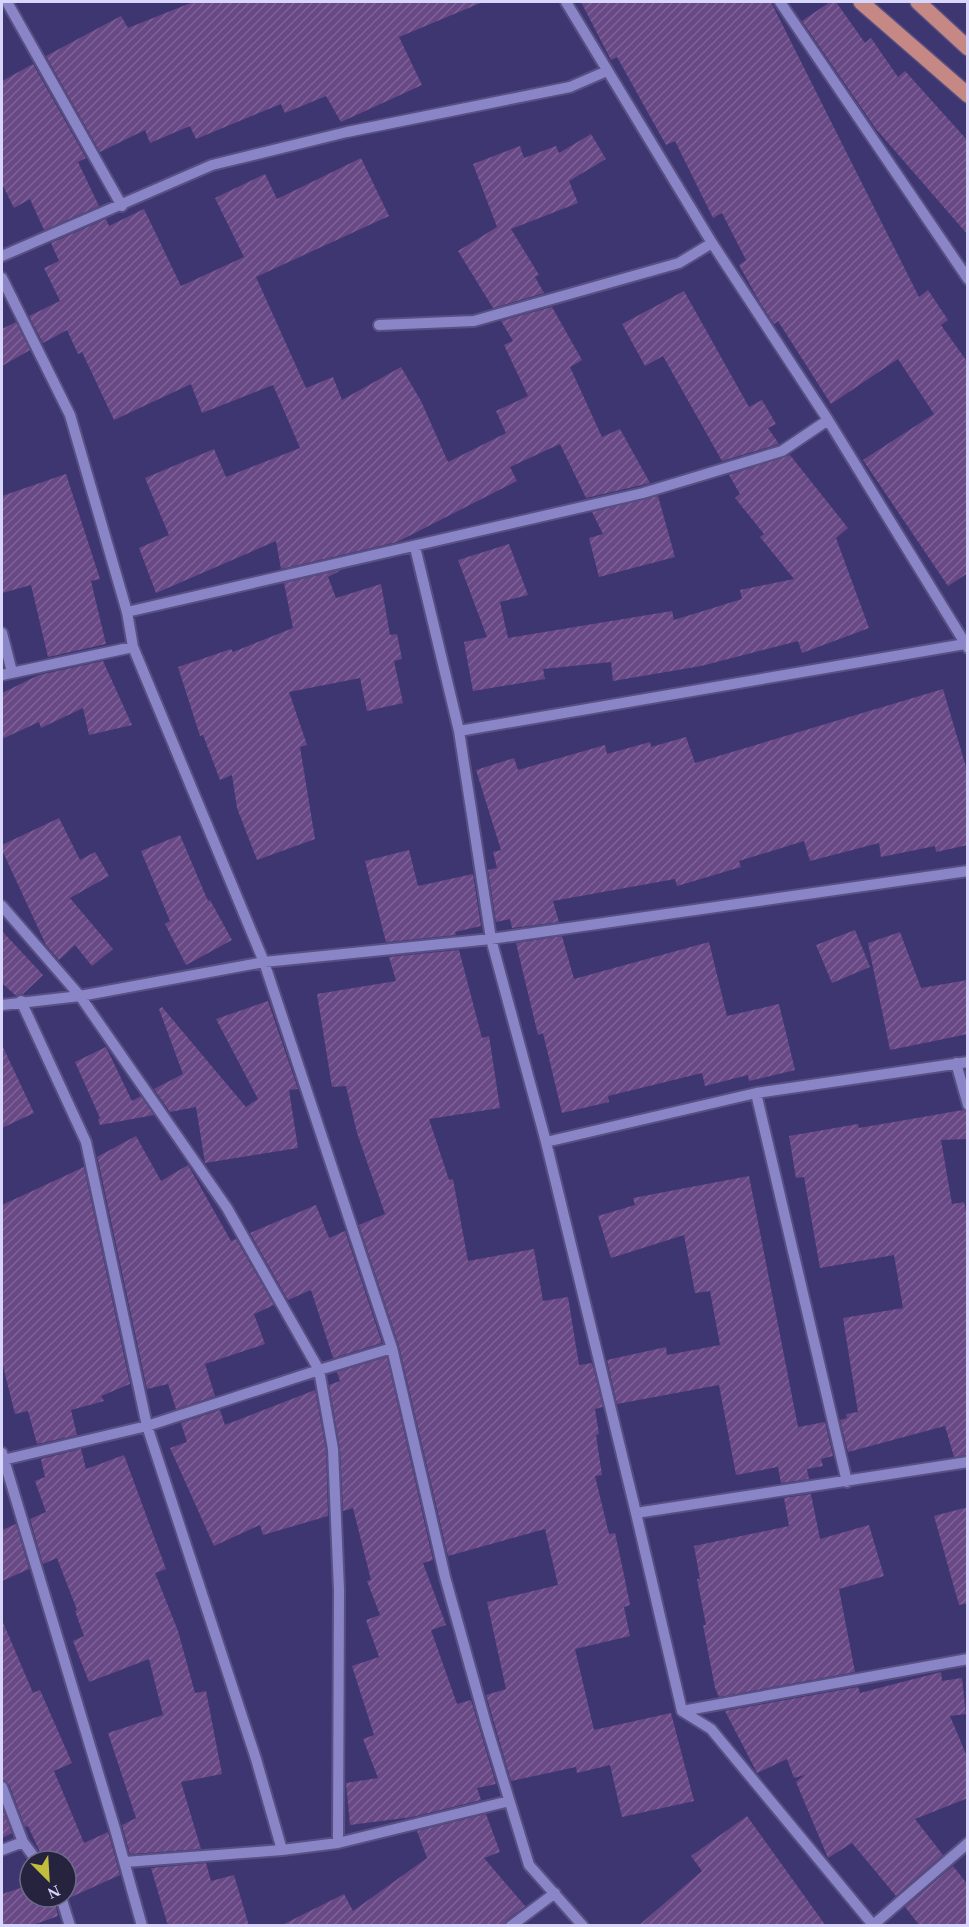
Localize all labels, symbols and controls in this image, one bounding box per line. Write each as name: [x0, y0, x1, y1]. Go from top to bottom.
north arrow: [18, 1849, 78, 1909]
text: N: [45, 1882, 63, 1903]

